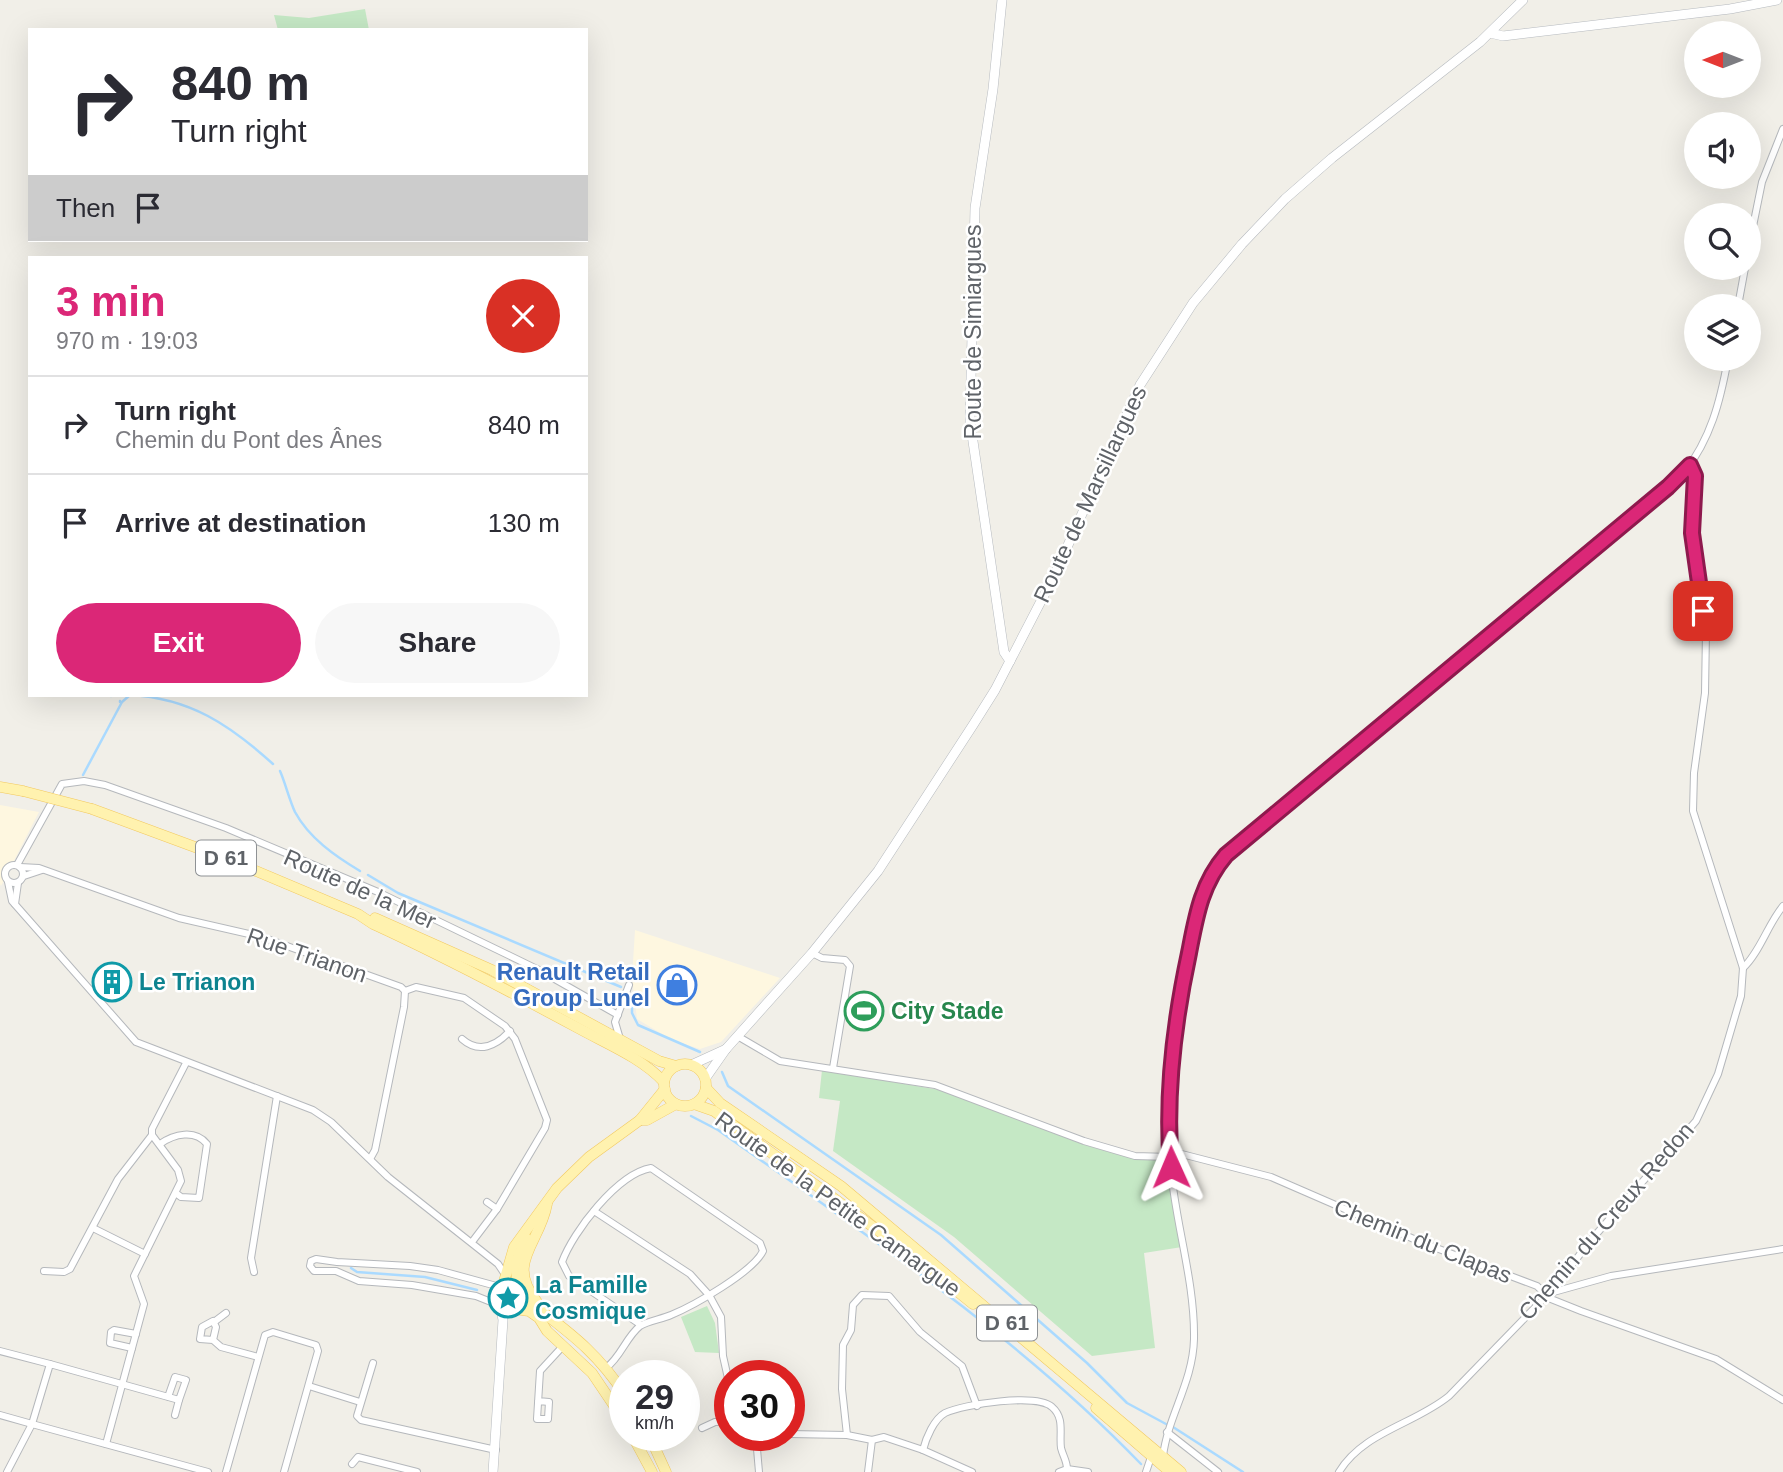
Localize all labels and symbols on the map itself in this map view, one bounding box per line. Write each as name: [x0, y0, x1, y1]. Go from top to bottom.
north arrow: [1684, 21, 1760, 98]
street label: Route de Simiargues: [960, 225, 986, 439]
street label: Route de Marsillargues: [1028, 381, 1152, 607]
pin: [1673, 581, 1733, 641]
road number: D 61: [196, 840, 256, 876]
street label: Route de la Mer: [280, 844, 440, 934]
street label: Rue Trianon: [244, 922, 370, 988]
place label: Renault Retail Group Lunel: [497, 959, 650, 1011]
building icon: Le Trianon: [91, 961, 133, 1003]
shop icon: Renault Retail Group Lunel: [656, 964, 698, 1006]
place label: Le Trianon: [139, 969, 255, 995]
sports icon: City Stade: [843, 990, 885, 1032]
place label: City Stade: [891, 998, 1003, 1024]
street label: Route de la Petite Camargue: [710, 1106, 966, 1302]
street label: Chemin du Creux Redon: [1513, 1117, 1699, 1325]
position arrow: [1134, 1130, 1208, 1204]
street label: Chemin du Clapas: [1330, 1194, 1516, 1288]
place label: La Famille Cosmique: [535, 1272, 647, 1324]
place icon: La Famille Cosmique: [487, 1277, 529, 1319]
road number: D 61: [977, 1306, 1037, 1340]
speed limit sign: 30: [714, 1360, 805, 1451]

